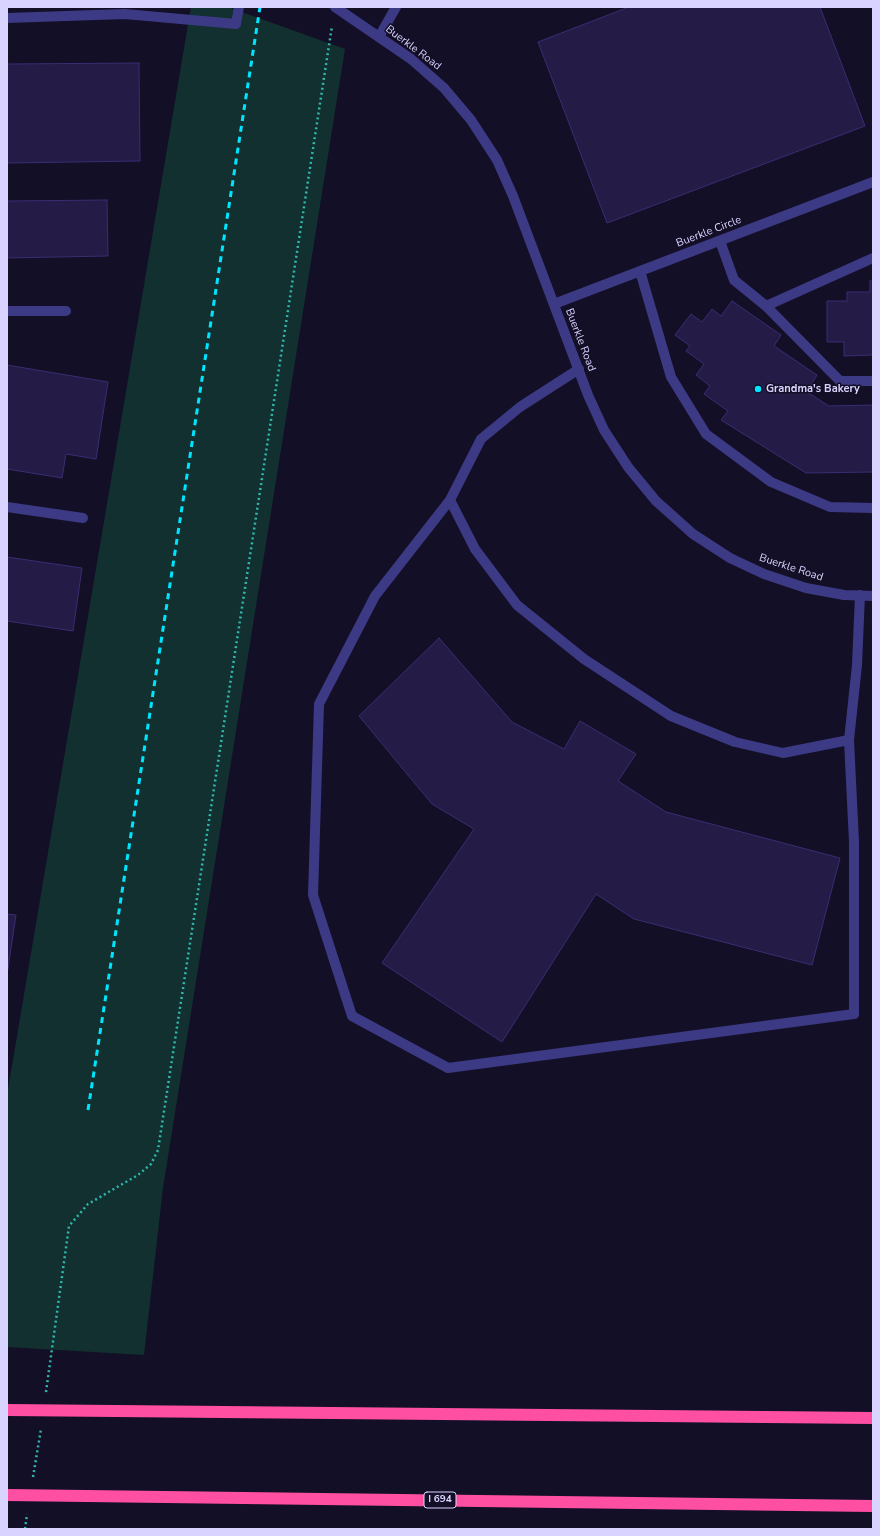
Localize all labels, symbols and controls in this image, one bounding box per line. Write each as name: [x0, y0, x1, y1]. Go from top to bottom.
street label: Buerkle Road: [383, 23, 443, 73]
street label: Buerkle Circle: [675, 214, 743, 250]
street label: Buerkle Road: [562, 307, 598, 373]
place label: Grandma's Bakery: [766, 382, 860, 396]
marker: Grandma's Bakery: [753, 384, 763, 394]
street label: Buerkle Road: [757, 551, 825, 585]
road number: I 694: [424, 1492, 456, 1508]

